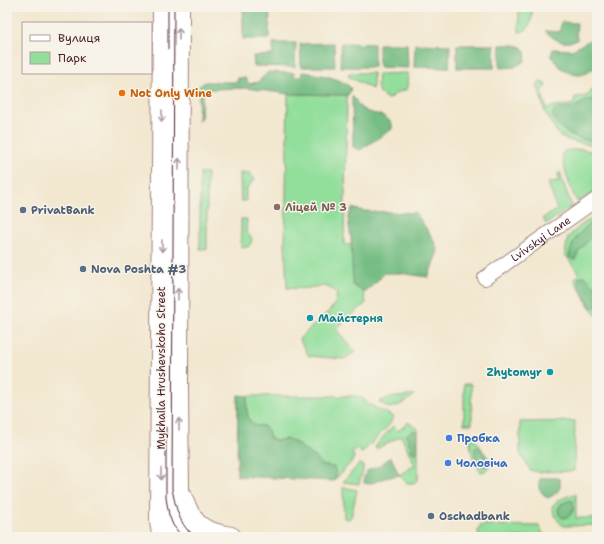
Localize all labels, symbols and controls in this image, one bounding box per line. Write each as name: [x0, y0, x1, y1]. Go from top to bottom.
legend: [22, 22, 152, 74]
one-way arrow: [175, 28, 183, 41]
text: Вулиця: [58, 30, 100, 46]
text: Парк: [58, 50, 87, 66]
place label: Not Only Wine: [130, 86, 213, 101]
marker: Not Only Wine: [117, 88, 127, 98]
one-way arrow: [158, 109, 166, 122]
one-way arrow: [175, 158, 183, 171]
place label: Ліцей № 3: [285, 200, 347, 215]
marker: Ліцей № 3: [272, 202, 282, 212]
place label: PrivatBank: [31, 203, 95, 218]
marker: PrivatBank: [18, 205, 28, 215]
street label: Lvivskyi Lane: [508, 213, 574, 266]
one-way arrow: [158, 239, 166, 252]
place label: Nova Poshta #3: [91, 262, 186, 277]
marker: Nova Poshta #3: [78, 264, 88, 274]
street label: Mykhaila Hrushevskoho Street: [154, 286, 169, 450]
one-way arrow: [174, 288, 182, 301]
place label: Майстерня: [318, 311, 384, 326]
marker: Майстерня: [305, 313, 315, 323]
place label: Zhytomyr: [487, 365, 542, 380]
marker: Zhytomyr: [545, 367, 555, 377]
one-way arrow: [175, 418, 183, 431]
place label: Пробка: [457, 431, 500, 446]
marker: Пробка: [444, 433, 454, 443]
place label: Чоловіча: [456, 456, 508, 471]
marker: Чоловіча: [443, 458, 453, 468]
one-way arrow: [157, 467, 165, 480]
place label: Oschadbank: [439, 509, 510, 524]
marker: Oschadbank: [426, 511, 436, 521]

